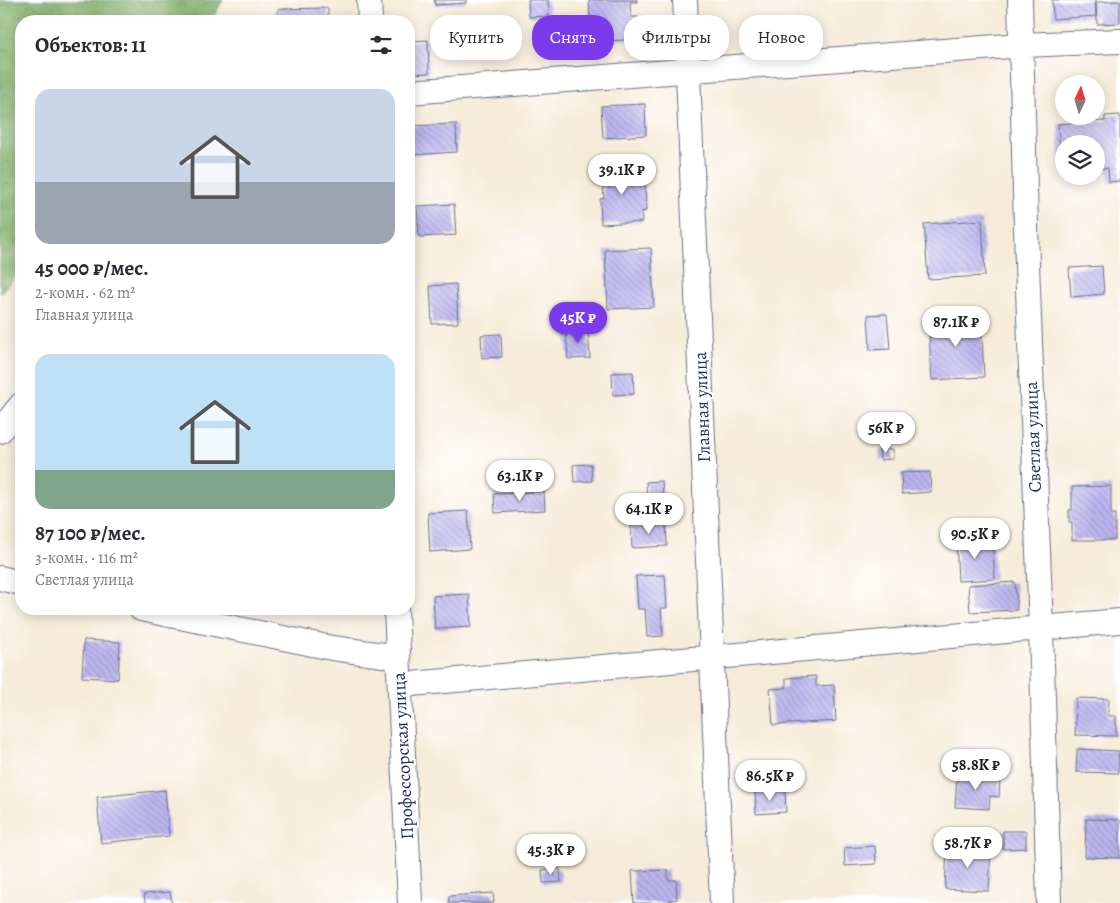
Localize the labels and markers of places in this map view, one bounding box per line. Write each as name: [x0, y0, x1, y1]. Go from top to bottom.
pin: 39.1K ₽: [576, 154, 668, 196]
pin: 45K ₽: [543, 302, 613, 344]
pin: 87.1K ₽: [910, 306, 1002, 348]
pin: 56K ₽: [851, 412, 921, 454]
pin: 63.1K ₽: [474, 460, 566, 502]
pin: 64.1K ₽: [603, 492, 695, 535]
pin: 90.5K ₽: [929, 518, 1021, 560]
pin: 58.8K ₽: [930, 748, 1022, 791]
pin: 86.5K ₽: [724, 760, 816, 802]
pin: 58.7K ₽: [922, 826, 1014, 869]
pin: 45.3K ₽: [505, 834, 597, 876]

